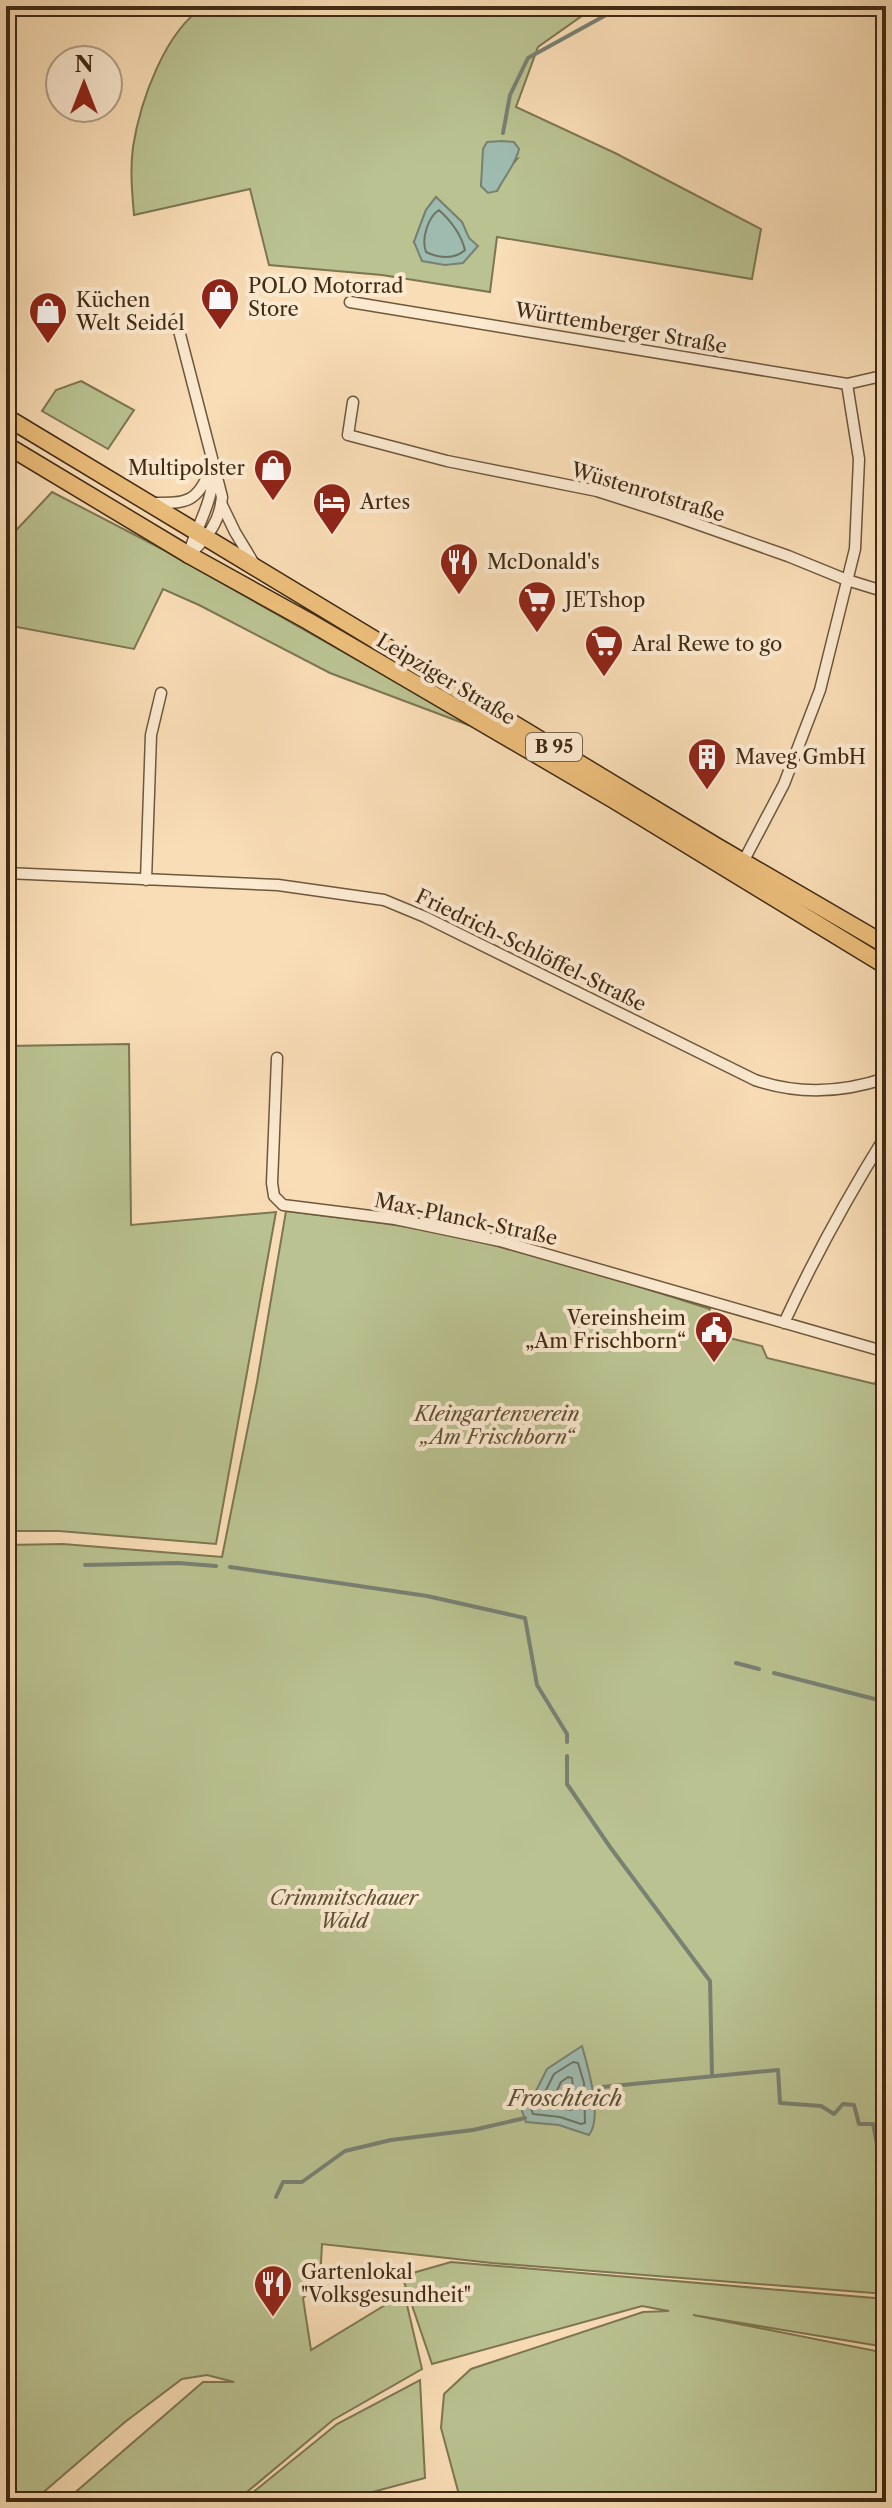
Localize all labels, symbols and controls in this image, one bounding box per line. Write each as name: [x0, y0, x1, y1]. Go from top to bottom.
north arrow: [44, 44, 124, 124]
text: N: [74, 51, 94, 78]
place label: POLO Motorrad Store: [248, 274, 403, 321]
shop icon: POLO Motorrad Store: [199, 276, 241, 331]
place label: Küchen Welt Seidel: [75, 288, 184, 335]
shop icon: Küchen Welt Seidel: [27, 290, 69, 345]
street label: Württemberger Straße: [512, 297, 729, 358]
shop icon: Multipolster: [252, 447, 294, 502]
place label: Multipolster: [128, 456, 246, 480]
street label: Wüstenrotstraße: [567, 457, 728, 527]
hotel icon: Artes: [311, 481, 353, 536]
place label: Artes: [359, 490, 410, 514]
restaurant icon: McDonald's: [438, 541, 480, 596]
place label: McDonald's: [487, 550, 600, 574]
supermarket icon: JETshop: [516, 579, 558, 634]
place label: JETshop: [562, 588, 645, 612]
supermarket icon: Aral Rewe to go: [583, 623, 625, 678]
street label: Leipziger Straße: [372, 628, 520, 730]
place label: Aral Rewe to go: [631, 632, 782, 656]
road number: B 95: [526, 733, 582, 761]
building icon: Maveg GmbH: [686, 736, 728, 791]
place label: Maveg GmbH: [735, 745, 866, 769]
street label: Friedrich-Schlöffel-Straße: [412, 884, 650, 1016]
street label: Max-Planck-Straße: [372, 1188, 560, 1250]
place label: Vereinsheim „Am Frischborn“: [525, 1306, 686, 1353]
public building icon: Vereinsheim „Am Frischborn“: [693, 1309, 735, 1364]
park label: Kleingartenverein „Am Frischborn“: [412, 1402, 580, 1449]
park label: Crimmitschauer Wald: [270, 1886, 420, 1933]
water label: Froschteich: [506, 2085, 622, 2112]
place label: Gartenlokal "Volksgesundheit": [301, 2260, 471, 2307]
restaurant icon: Gartenlokal "Volksgesundheit": [252, 2263, 294, 2318]

